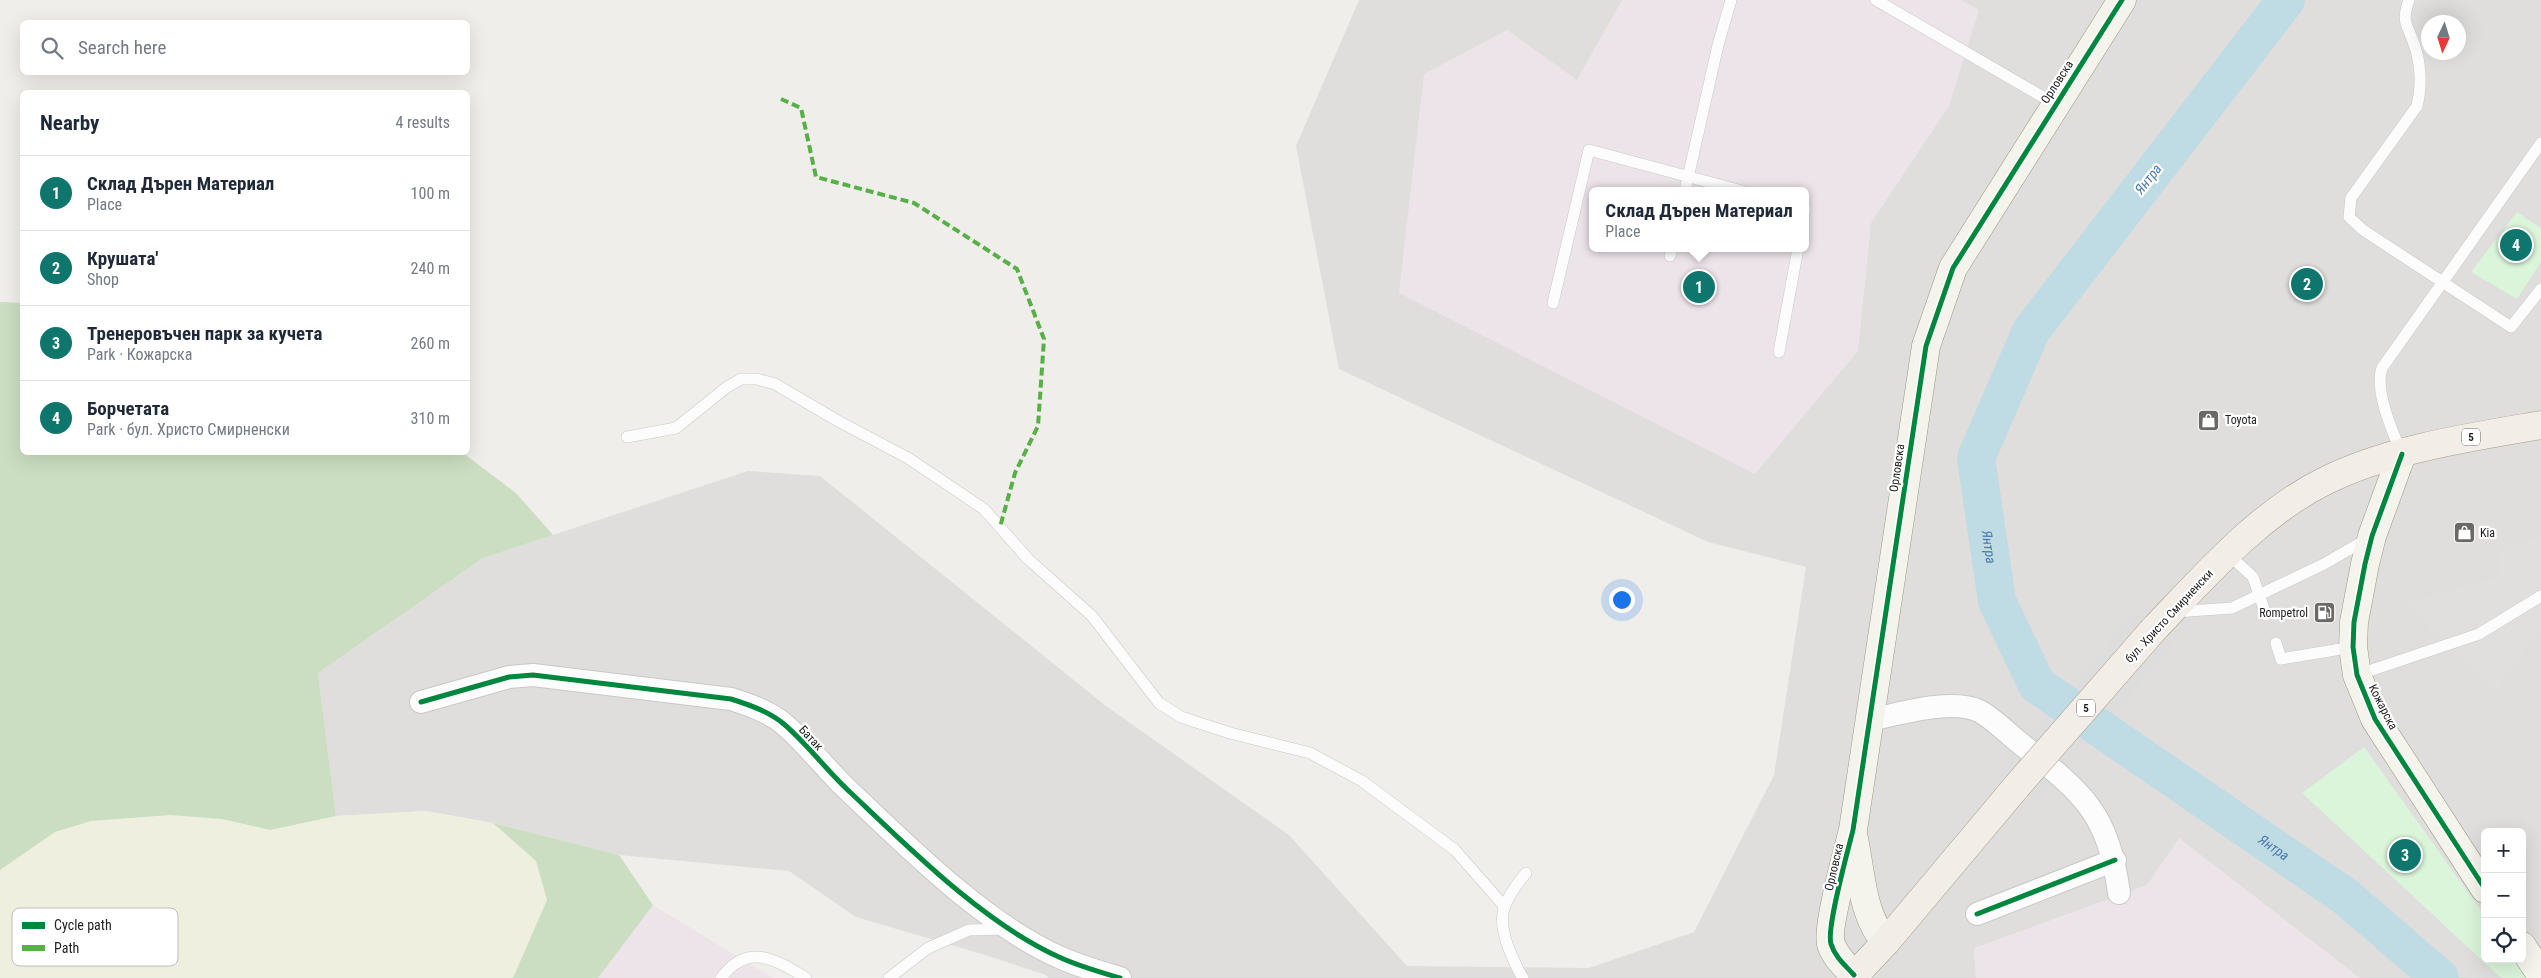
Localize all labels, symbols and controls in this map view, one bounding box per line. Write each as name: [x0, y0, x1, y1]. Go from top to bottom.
north arrow: [2421, 15, 2466, 60]
search box: [20, 20, 470, 75]
icon: search: [38, 34, 66, 62]
text: Search here: [78, 36, 166, 59]
street label: Орловска: [2038, 58, 2076, 106]
text: Nearby: [40, 111, 99, 135]
text: 4 results: [395, 113, 450, 132]
water label: Янтра: [2131, 161, 2165, 198]
text: Склад Дърен Материал: [87, 172, 274, 195]
text: 1: [52, 184, 60, 203]
text: 100 m: [411, 184, 450, 203]
popup: [1589, 187, 1809, 252]
text: Place: [87, 195, 122, 214]
text: Склад Дърен Материал: [1605, 199, 1793, 222]
text: Place: [1605, 222, 1640, 241]
pin: 4: [2500, 226, 2532, 264]
text: Крушата': [87, 247, 158, 270]
text: 2: [52, 259, 60, 278]
text: 240 m: [411, 259, 450, 278]
pin: 2: [2291, 265, 2323, 303]
pin: 1: [1683, 268, 1715, 306]
text: Shop: [87, 270, 119, 289]
text: Тренеровъчен парк за кучета: [87, 322, 322, 345]
text: 3: [52, 334, 60, 353]
text: 260 m: [411, 334, 450, 353]
text: Park · Кожарска: [87, 345, 192, 364]
text: Борчетата: [87, 397, 169, 420]
shop icon: Toyota: [2197, 408, 2221, 432]
text: 4: [52, 409, 60, 428]
text: 310 m: [411, 409, 450, 428]
place label: Toyota: [2225, 413, 2257, 427]
text: Park · бул. Христо Смирненски: [87, 420, 290, 439]
road number: 5: [2462, 428, 2480, 446]
street label: Орловска: [1887, 443, 1907, 493]
shop icon: Kia: [2452, 521, 2476, 545]
place label: Kia: [2480, 526, 2495, 540]
water label: Янтра: [1979, 528, 1999, 565]
street label: бул. Христо Смирненски: [2122, 567, 2216, 665]
your location: [1609, 587, 1635, 613]
fuel station icon: Rompetrol: [2312, 601, 2336, 625]
place label: Rompetrol: [2259, 606, 2308, 620]
street label: Кожарска: [2366, 682, 2401, 732]
road number: 5: [2077, 700, 2095, 716]
street label: Батак: [796, 723, 826, 753]
map controls: [2481, 828, 2526, 963]
button: +: [2481, 828, 2526, 873]
water label: Янтра: [2255, 831, 2292, 864]
pin: 3: [2389, 836, 2421, 874]
street label: Орловска: [1822, 842, 1846, 892]
button: −: [2481, 873, 2526, 918]
legend: [12, 908, 178, 966]
text: Cycle path: [54, 917, 112, 933]
button: locate: [2481, 918, 2526, 963]
text: Path: [54, 940, 79, 956]

